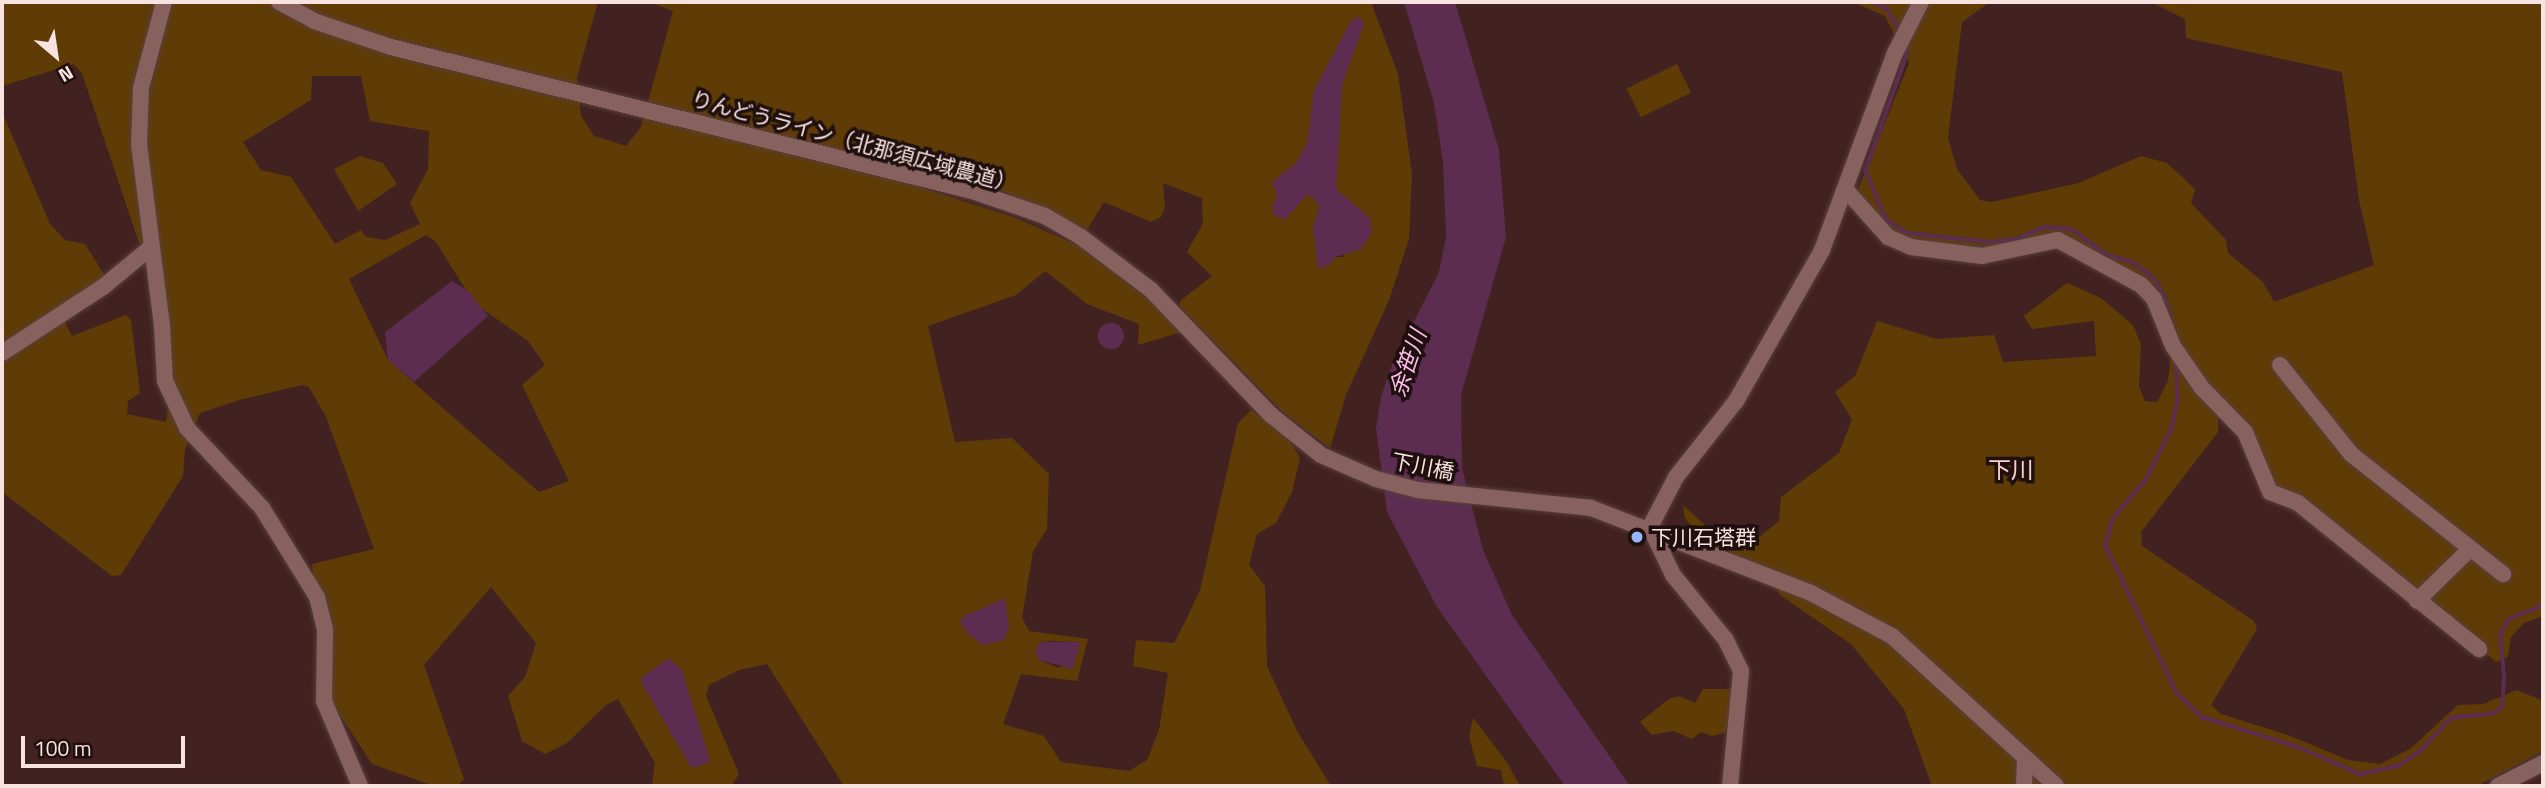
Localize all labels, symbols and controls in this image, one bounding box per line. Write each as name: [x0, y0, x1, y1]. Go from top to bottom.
north arrow: [21, 21, 91, 91]
text: N: [54, 59, 79, 91]
street label: りんどうライン（北那須広域農道）: [688, 85, 1020, 197]
water label: 余笹川: [1384, 326, 1432, 400]
street label: 下川橋: [1390, 448, 1456, 484]
district label: 下川: [1988, 456, 2034, 484]
place label: 下川石塔群: [1651, 524, 1756, 550]
marker: 下川石塔群: [1629, 529, 1645, 545]
scale bar: [24, 722, 189, 766]
text: 100 m: [34, 732, 91, 764]

